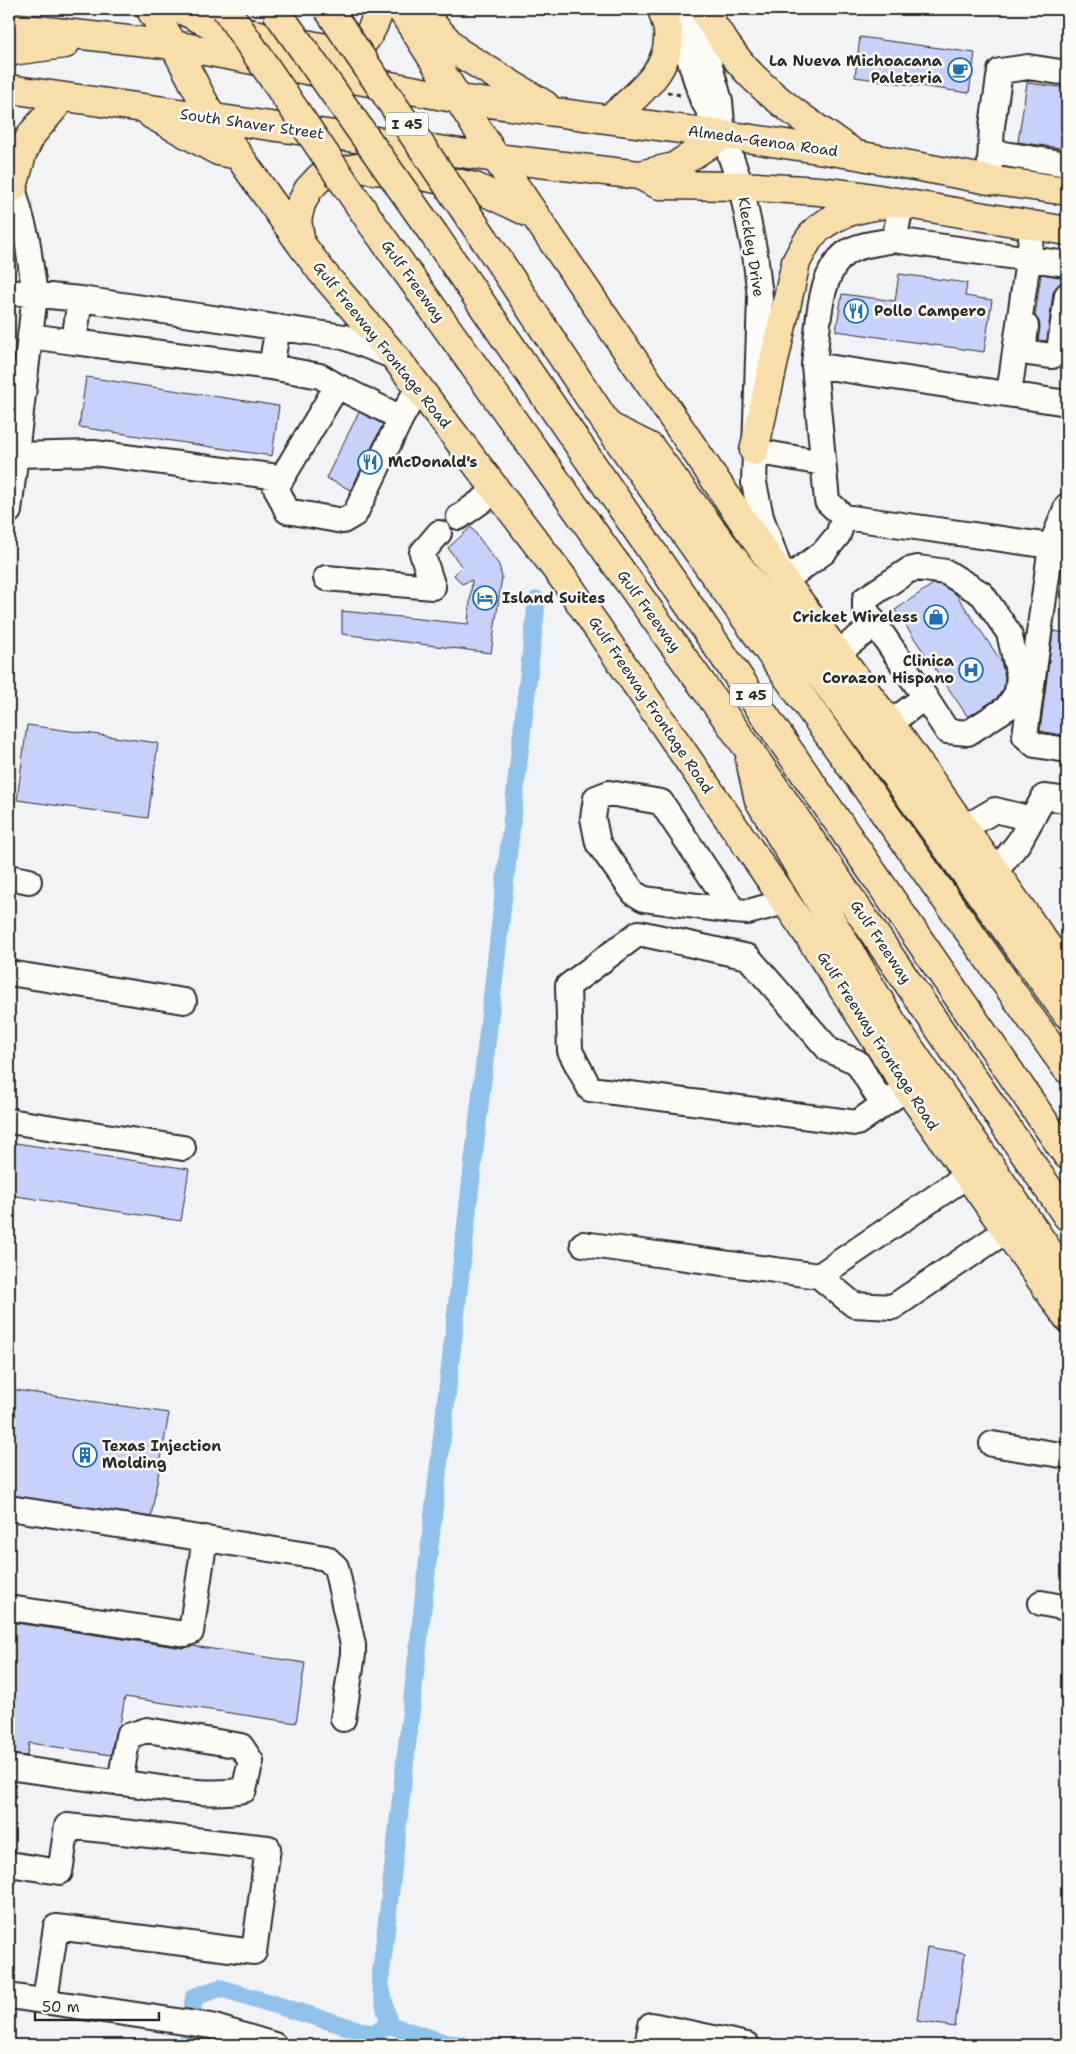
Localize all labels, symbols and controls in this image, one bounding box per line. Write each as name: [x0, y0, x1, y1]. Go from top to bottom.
place label: La Nueva Michoacana Paleteria: [769, 51, 943, 88]
cafe icon: La Nueva Michoacana Paleteria: [947, 57, 973, 83]
street label: South Shaver Street: [179, 104, 325, 144]
road number: I 45: [386, 112, 428, 136]
street label: Almeda-Genoa Road: [687, 121, 840, 161]
street label: Kleckley Drive: [733, 196, 769, 298]
street label: Gulf Freeway: [377, 236, 449, 326]
street label: Gulf Freeway Frontage Road: [308, 257, 456, 433]
restaurant icon: Pollo Campero: [843, 298, 869, 324]
place label: Pollo Campero: [874, 301, 986, 321]
restaurant icon: McDonald's: [357, 449, 383, 475]
place label: McDonald's: [388, 452, 478, 472]
street label: Gulf Freeway: [613, 566, 685, 656]
hotel icon: Island Suites: [472, 585, 498, 611]
place label: Island Suites: [502, 588, 605, 608]
shop icon: Cricket Wireless: [923, 604, 949, 630]
place label: Cricket Wireless: [793, 607, 918, 627]
street label: Gulf Freeway Frontage Road: [584, 613, 718, 798]
place label: Clinica Corazon Hispano: [822, 651, 955, 688]
hospital icon: Clinica Corazon Hispano: [958, 657, 984, 683]
road number: I 45: [730, 684, 772, 706]
street label: Gulf Freeway: [846, 896, 916, 988]
street label: Gulf Freeway Frontage Road: [813, 948, 944, 1135]
place label: Texas Injection Molding: [102, 1436, 221, 1473]
building icon: Texas Injection Molding: [72, 1442, 98, 1468]
scale bar: [35, 1989, 159, 2021]
text: 50 m: [42, 1997, 80, 2017]

